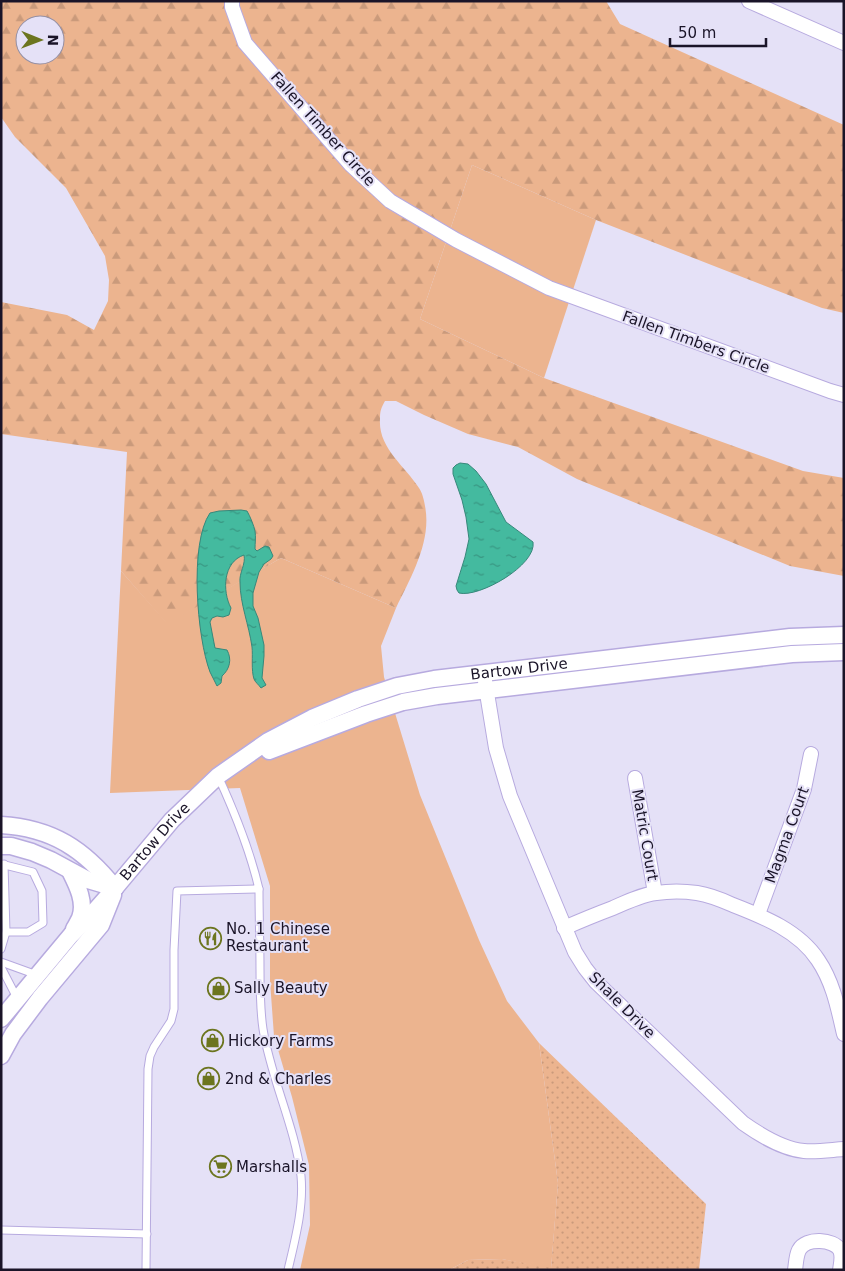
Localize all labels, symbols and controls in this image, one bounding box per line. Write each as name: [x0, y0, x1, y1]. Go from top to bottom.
north arrow: [15, 15, 65, 65]
scale bar: [670, 15, 766, 47]
text: 50 m: [678, 24, 716, 42]
text: N: [45, 34, 61, 46]
street label: Fallen Timber Circle: [267, 68, 379, 190]
street label: Fallen Timbers Circle: [620, 307, 772, 377]
street label: Bartow Drive: [469, 654, 569, 684]
street label: Magma Court: [761, 784, 813, 886]
street label: Matric Court: [628, 788, 662, 882]
street label: Bartow Drive: [116, 799, 194, 884]
place label: No. 1 Chinese Restaurant: [226, 920, 330, 955]
restaurant icon: No. 1 Chinese Restaurant: [198, 926, 222, 950]
street label: Shale Drive: [585, 968, 659, 1042]
shop icon: Sally Beauty: [206, 976, 230, 1000]
place label: Sally Beauty: [234, 979, 328, 997]
shop icon: Hickory Farms: [200, 1029, 224, 1053]
place label: Hickory Farms: [228, 1032, 334, 1050]
shop icon: 2nd & Charles: [197, 1067, 221, 1091]
place label: 2nd & Charles: [225, 1070, 332, 1088]
supermarket icon: Marshalls: [208, 1155, 232, 1179]
place label: Marshalls: [236, 1158, 307, 1176]

